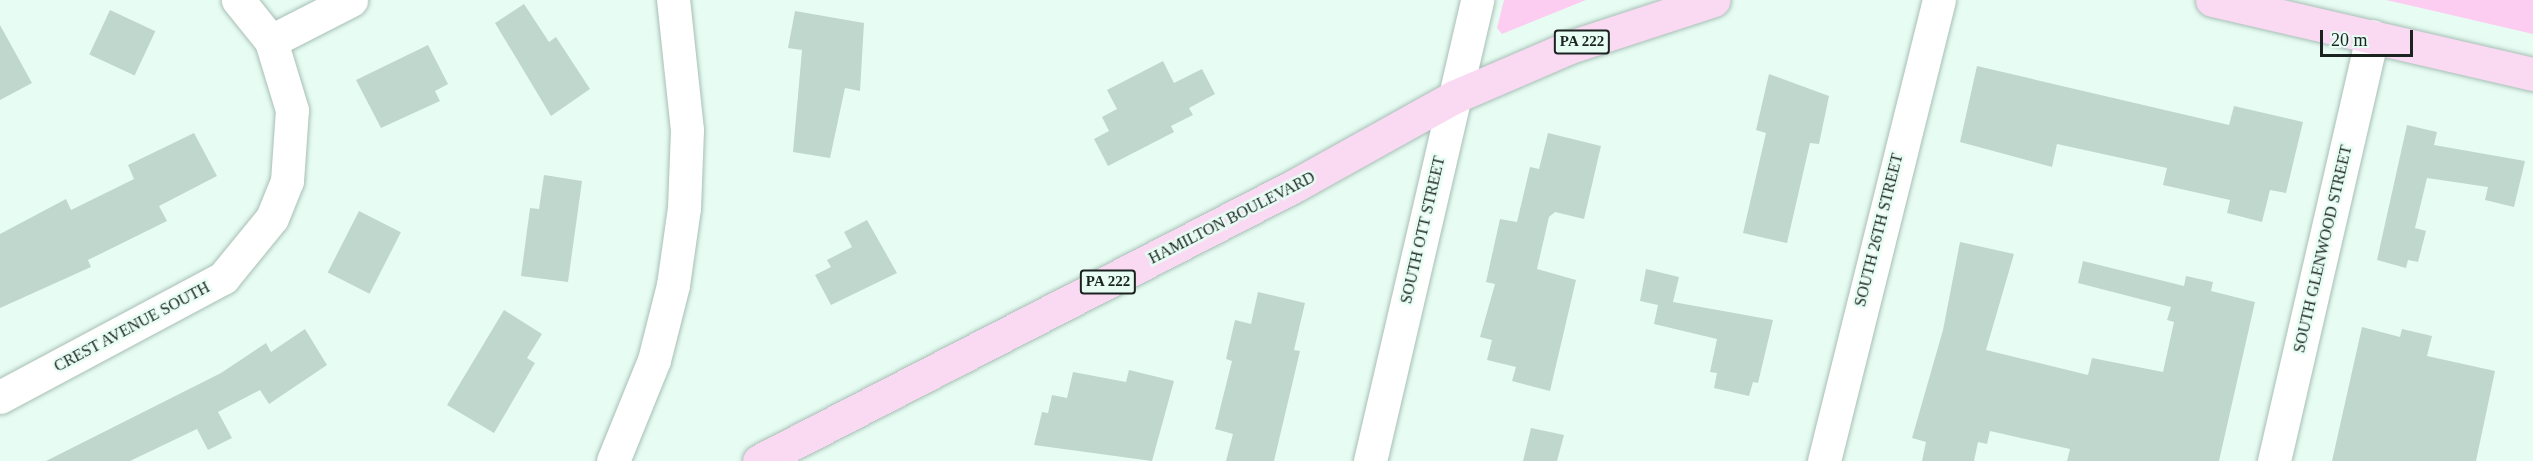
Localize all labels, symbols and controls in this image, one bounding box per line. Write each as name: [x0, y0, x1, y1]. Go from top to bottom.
scale bar: [2323, 18, 2416, 56]
road number: PA 222: [1552, 30, 1612, 54]
text: 20 m: [2331, 30, 2368, 50]
street label: SOUTH GLENWOOD STREET: [2290, 143, 2356, 355]
street label: SOUTH 26TH STREET: [1851, 151, 1907, 309]
street label: SOUTH OTT STREET: [1397, 154, 1449, 306]
street label: HAMILTON BOULEVARD: [1146, 168, 1318, 268]
road number: PA 222: [1078, 270, 1138, 294]
street label: CREST AVENUE SOUTH: [50, 277, 214, 377]

